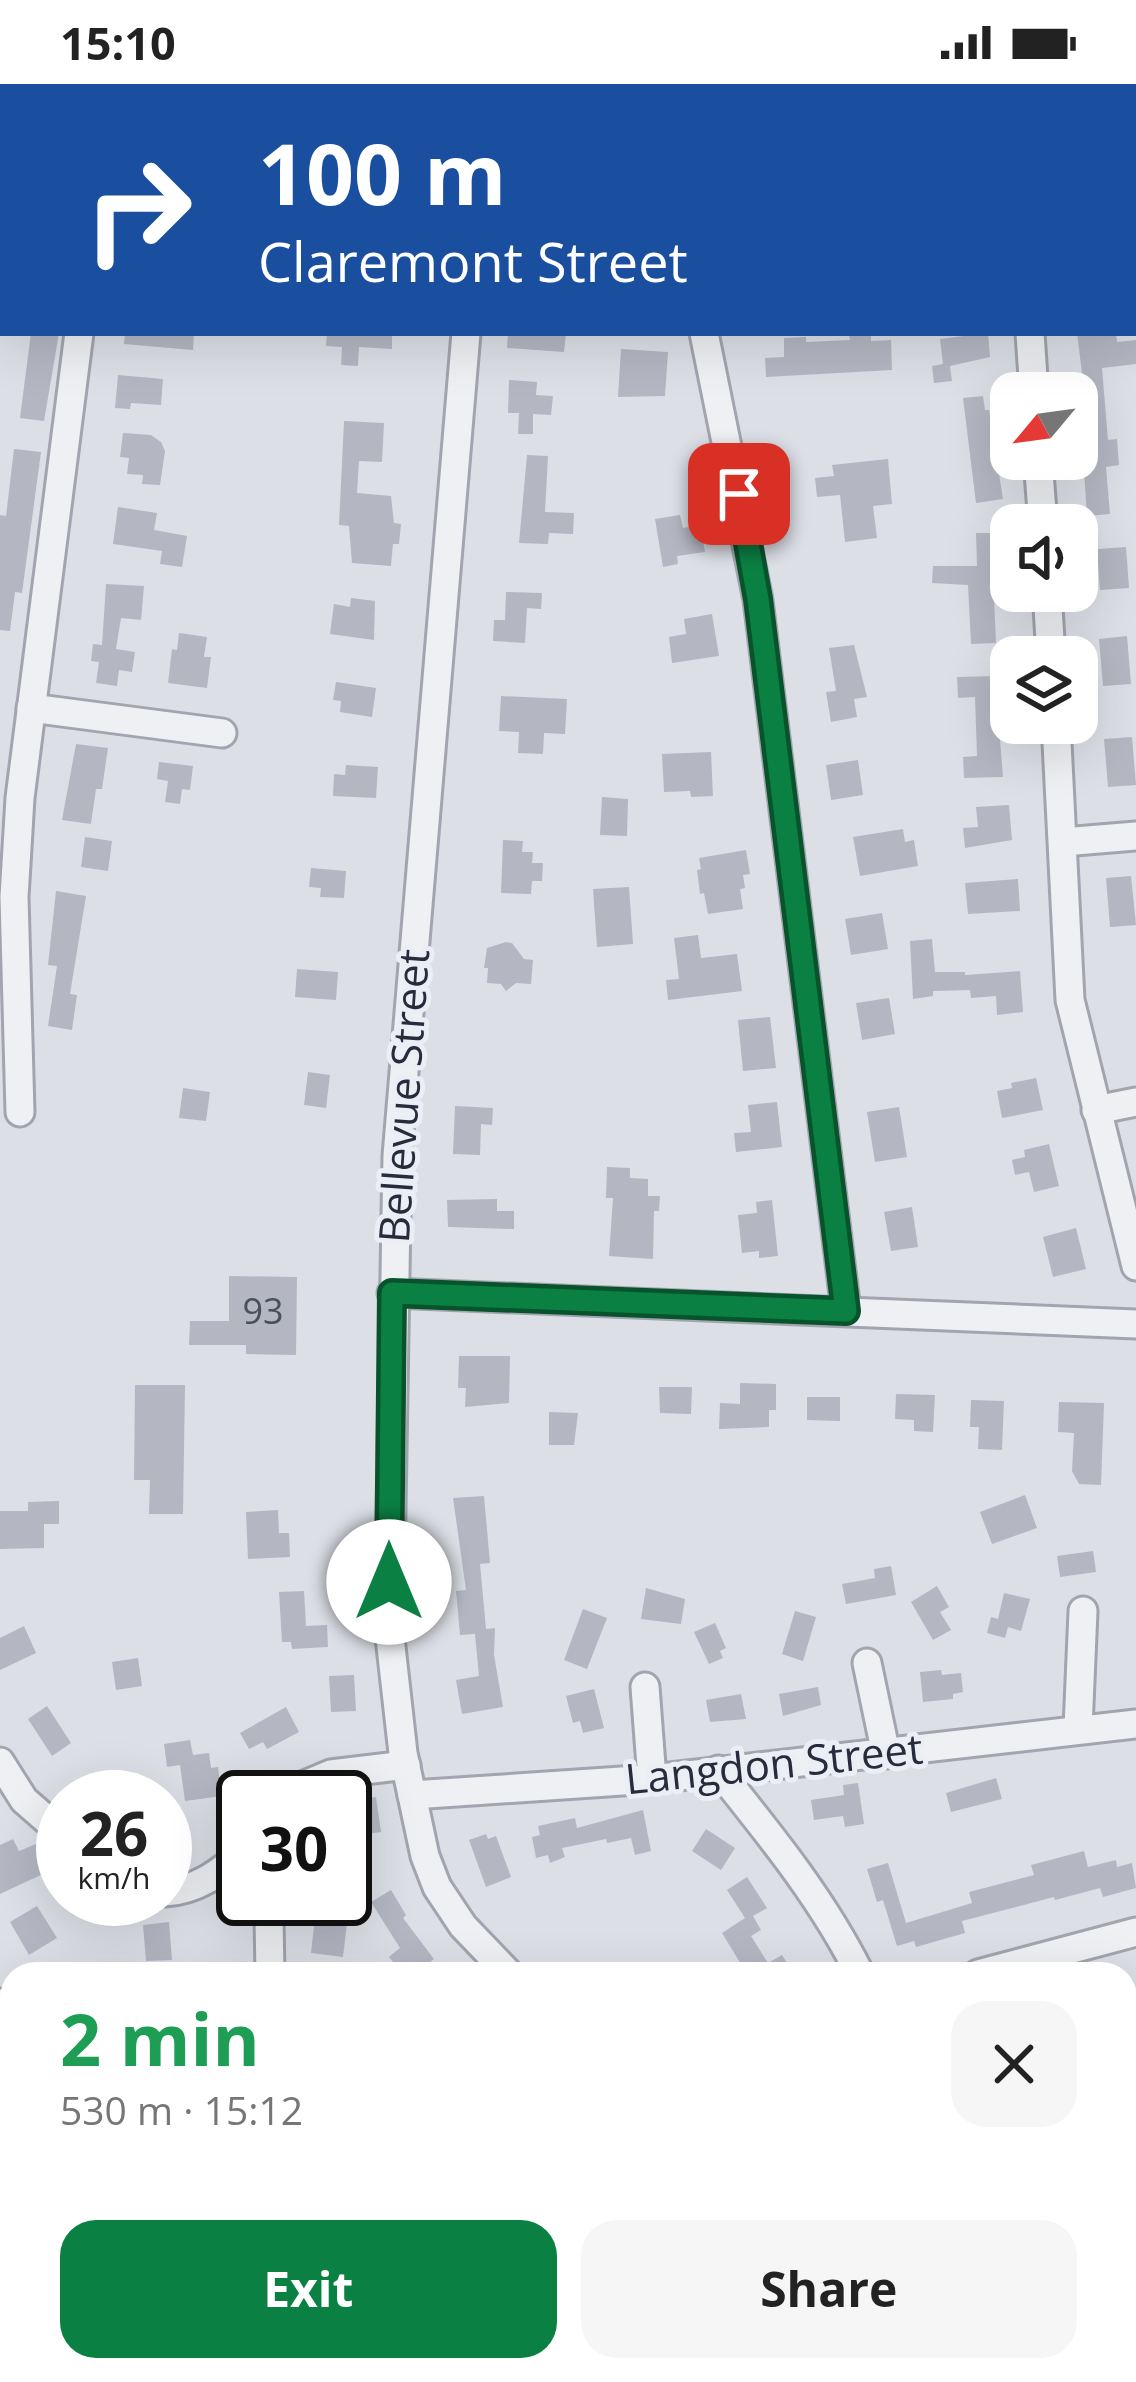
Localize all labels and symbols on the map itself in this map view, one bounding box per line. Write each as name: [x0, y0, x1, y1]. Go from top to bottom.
north arrow: [990, 372, 1098, 480]
pin: [688, 443, 790, 545]
street label: Bellevue Street: [364, 947, 441, 1245]
house number: 93: [242, 1286, 284, 1335]
position arrow: [326, 1519, 452, 1645]
street label: Langdon Street: [622, 1719, 925, 1806]
speed limit sign: 30: [216, 1770, 372, 1926]

